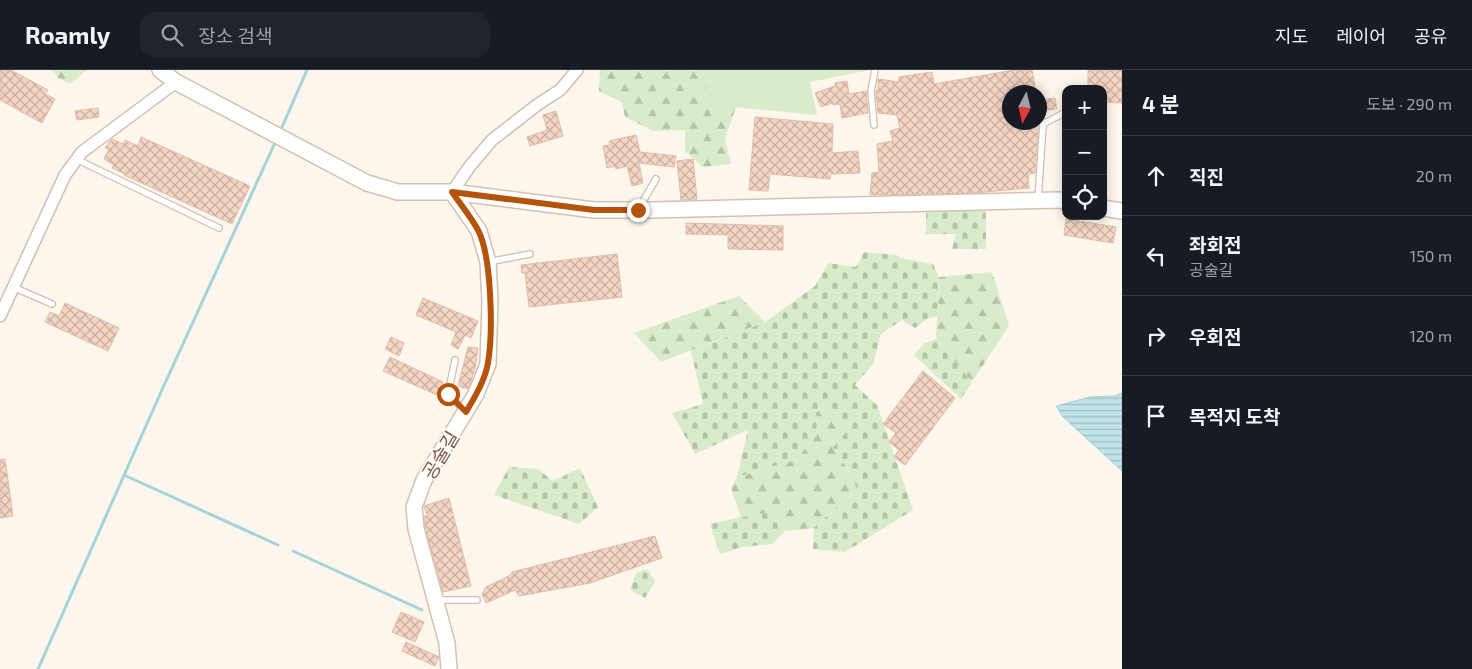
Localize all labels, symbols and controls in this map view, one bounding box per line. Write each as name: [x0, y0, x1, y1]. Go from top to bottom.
search box: [140, 12, 490, 57]
text: Roamly: [25, 20, 110, 49]
icon: search: [158, 21, 186, 49]
text: 장소 검색: [198, 24, 272, 47]
text: 지도: [1275, 25, 1308, 47]
text: 레이어: [1336, 25, 1386, 47]
text: 공유: [1414, 25, 1447, 47]
north arrow: [1002, 85, 1047, 130]
map controls: [1062, 85, 1107, 220]
button: +: [1062, 85, 1107, 130]
text: 4 분: [1142, 91, 1179, 116]
text: 도보 · 290 m: [1366, 94, 1452, 113]
button: −: [1062, 130, 1107, 175]
icon: ahead: [1142, 162, 1170, 190]
text: 직진: [1189, 165, 1224, 188]
text: 20 m: [1416, 166, 1452, 185]
button: locate: [1062, 175, 1107, 220]
route end: [627, 199, 650, 222]
text: 좌회전: [1189, 233, 1241, 256]
icon: left: [1142, 242, 1170, 270]
text: 150 m: [1410, 246, 1452, 265]
text: 공술길: [1189, 260, 1233, 279]
icon: right: [1142, 322, 1170, 350]
text: 우회전: [1189, 325, 1241, 348]
text: 120 m: [1409, 326, 1452, 345]
route start: [437, 383, 460, 406]
icon: arrive: [1142, 402, 1170, 430]
text: 목적지 도착: [1189, 405, 1281, 428]
street label: 공술길: [417, 427, 463, 483]

